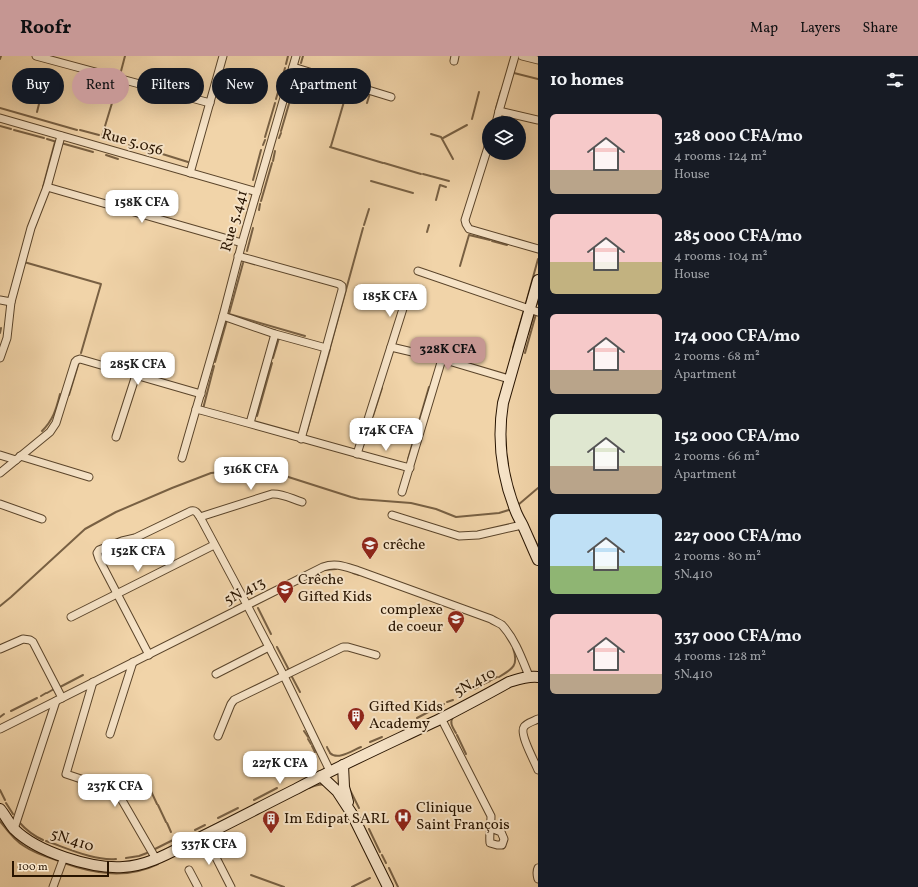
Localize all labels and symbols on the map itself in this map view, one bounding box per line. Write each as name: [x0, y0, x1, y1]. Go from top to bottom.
street label: Rue 5.056: [99, 124, 165, 162]
street label: Rue 5.441: [216, 188, 254, 254]
pin: 158K CFA: [101, 190, 183, 224]
pin: 185K CFA: [349, 284, 431, 318]
pin: 328K CFA: [407, 337, 489, 371]
pin: 285K CFA: [97, 352, 179, 386]
pin: 174K CFA: [345, 418, 427, 452]
pin: 316K CFA: [210, 457, 292, 491]
school or university icon: crêche: [360, 535, 380, 560]
place label: crêche: [383, 535, 425, 556]
pin: 152K CFA: [97, 539, 179, 573]
place label: Crêche Gifted Kids: [298, 570, 372, 608]
street label: 5N 413: [221, 573, 269, 611]
school or university icon: Crêche Gifted Kids: [275, 579, 295, 604]
place label: complexe de coeur: [380, 600, 443, 638]
school or university icon: complexe de coeur: [446, 609, 466, 634]
street label: 5N.410: [450, 663, 500, 703]
place label: Gifted Kids Academy: [369, 697, 443, 735]
building icon: Gifted Kids Academy: [346, 706, 366, 731]
pin: 227K CFA: [239, 751, 321, 785]
pin: 237K CFA: [74, 774, 156, 808]
place label: Clinique Saint François: [416, 798, 510, 836]
hospital icon: Clinique Saint François: [393, 807, 413, 832]
building icon: Im Edipat SARL: [261, 809, 281, 834]
place label: Im Edipat SARL: [284, 809, 390, 830]
street label: 5N.410: [48, 824, 96, 858]
pin: 337K CFA: [168, 832, 250, 866]
scale bar: [12, 859, 109, 878]

